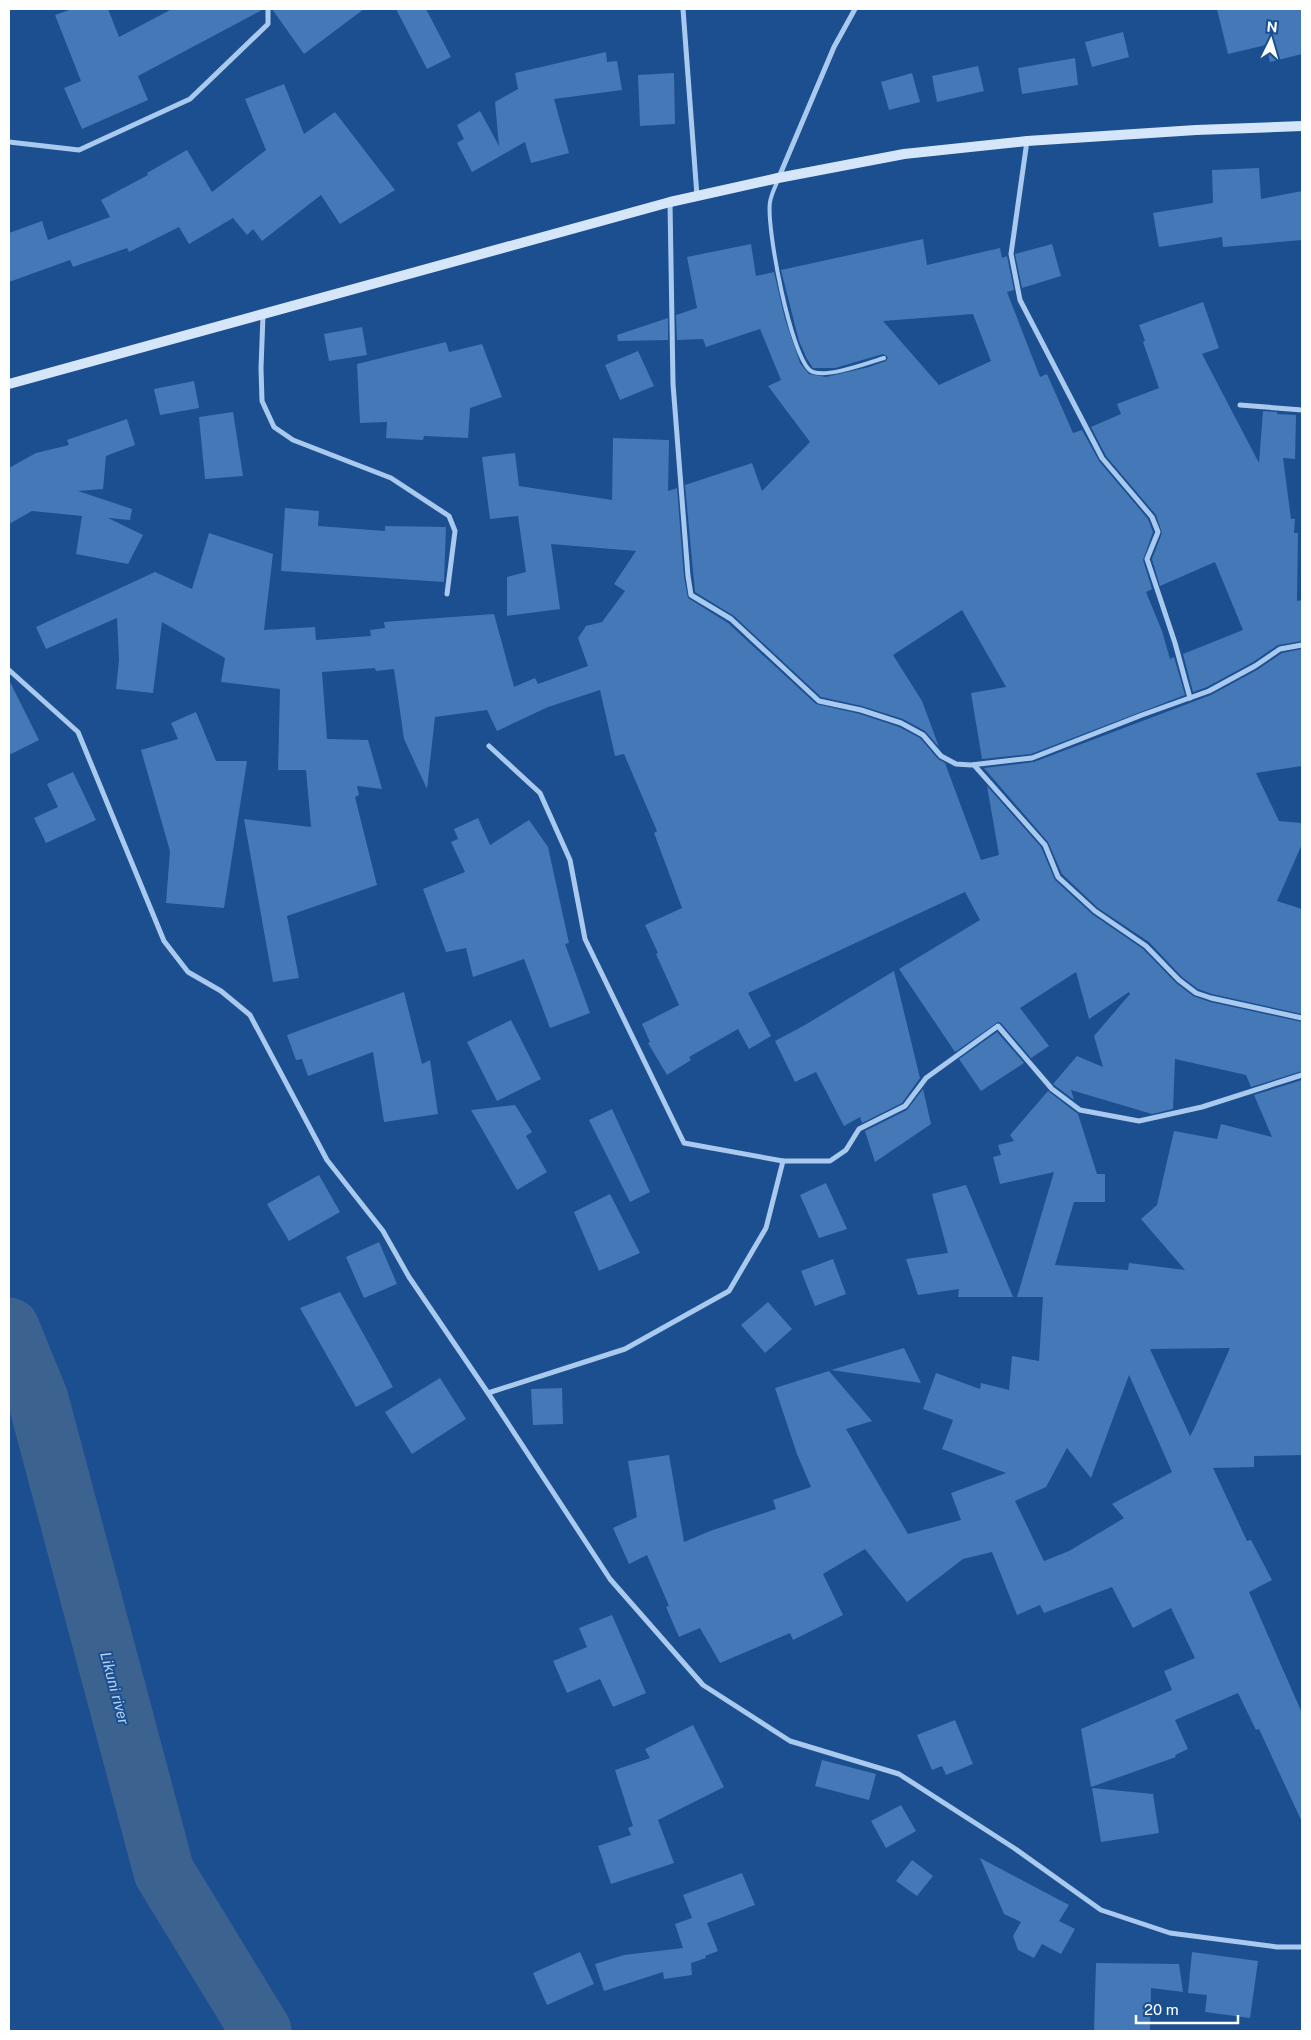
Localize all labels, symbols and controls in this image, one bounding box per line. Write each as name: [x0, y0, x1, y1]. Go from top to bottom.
north arrow: [1246, 15, 1296, 65]
text: N: [1266, 19, 1278, 35]
water label: Likuni river: [97, 1650, 133, 1727]
scale bar: [1136, 1992, 1238, 2024]
text: 20 m: [1144, 2001, 1179, 2018]

